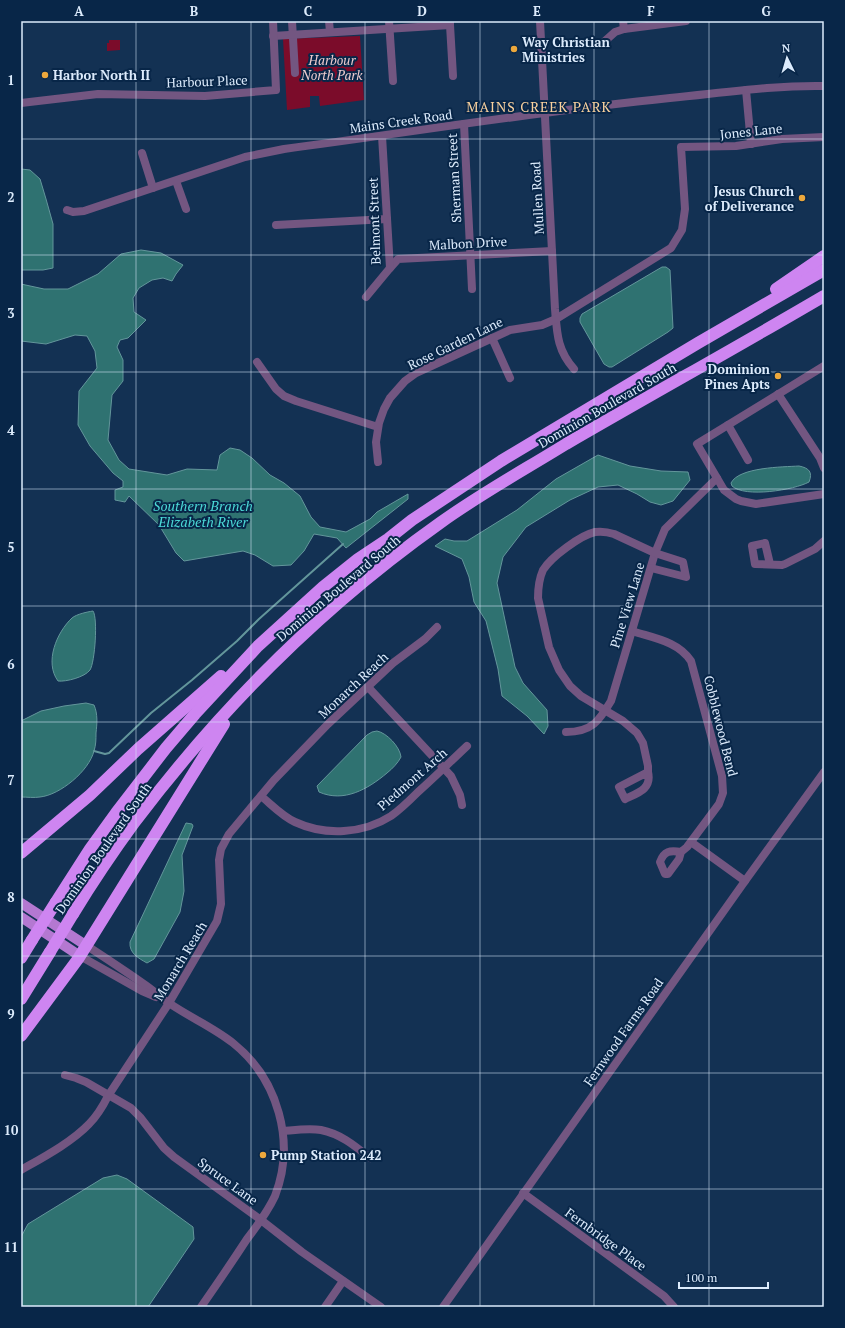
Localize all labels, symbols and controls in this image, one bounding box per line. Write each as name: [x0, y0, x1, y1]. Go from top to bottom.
text: A: [74, 2, 84, 20]
text: B: [190, 2, 198, 20]
text: C: [304, 2, 312, 20]
text: D: [417, 2, 427, 20]
text: E: [533, 2, 541, 20]
text: F: [647, 2, 655, 20]
text: G: [761, 2, 771, 20]
place label: Way Christian Ministries: [522, 33, 610, 66]
north arrow: [767, 38, 807, 78]
text: N: [781, 41, 792, 55]
marker: Way Christian Ministries: [509, 44, 519, 54]
park label: Harbour North Park: [300, 51, 363, 84]
place label: Harbor North II: [53, 66, 150, 84]
marker: Harbor North II: [40, 70, 50, 80]
text: 1: [7, 71, 15, 89]
street label: Harbour Place: [166, 71, 248, 91]
district label: MAINS CREEK PARK: [466, 97, 612, 116]
street label: Mains Creek Road: [348, 105, 454, 137]
street label: Jones Lane: [719, 119, 783, 143]
street label: Sherman Street: [443, 133, 465, 223]
street label: Mullen Road: [526, 161, 548, 235]
street label: Belmont Street: [363, 177, 385, 265]
place label: Jesus Church of Deliverance: [705, 182, 795, 215]
text: 2: [7, 188, 15, 206]
marker: Jesus Church of Deliverance: [797, 193, 807, 203]
street label: Malbon Drive: [429, 232, 507, 254]
text: 3: [7, 304, 15, 322]
street label: Rose Garden Lane: [404, 312, 506, 374]
street label: Dominion Boulevard South: [535, 358, 680, 452]
place label: Dominion Pines Apts: [704, 360, 771, 393]
marker: Dominion Pines Apts: [773, 371, 783, 381]
text: 4: [7, 421, 15, 439]
water label: Southern Branch Elizabeth River: [153, 496, 253, 531]
street label: Dominion Boulevard South: [272, 531, 404, 645]
text: 5: [7, 538, 15, 556]
street label: Pine View Lane: [605, 560, 649, 650]
street label: Monarch Reach: [314, 648, 392, 722]
text: 6: [7, 655, 15, 673]
street label: Cobblewood Bend: [700, 674, 742, 778]
street label: Piedmont Arch: [373, 743, 451, 814]
text: 7: [7, 771, 15, 789]
street label: Dominion Boulevard South: [51, 778, 156, 917]
text: 8: [7, 888, 15, 906]
street label: Monarch Reach: [149, 918, 211, 1004]
street label: Fernwood Farms Road: [579, 974, 667, 1090]
text: 9: [7, 1005, 15, 1023]
text: 10: [4, 1121, 19, 1139]
place label: Pump Station 242: [271, 1146, 382, 1164]
marker: Pump Station 242: [258, 1150, 268, 1160]
street label: Spruce Lane: [194, 1153, 262, 1209]
street label: Fernbridge Place: [562, 1203, 650, 1275]
text: 11: [4, 1238, 18, 1256]
scale bar: [679, 1264, 768, 1290]
text: 100 m: [685, 1270, 718, 1285]

